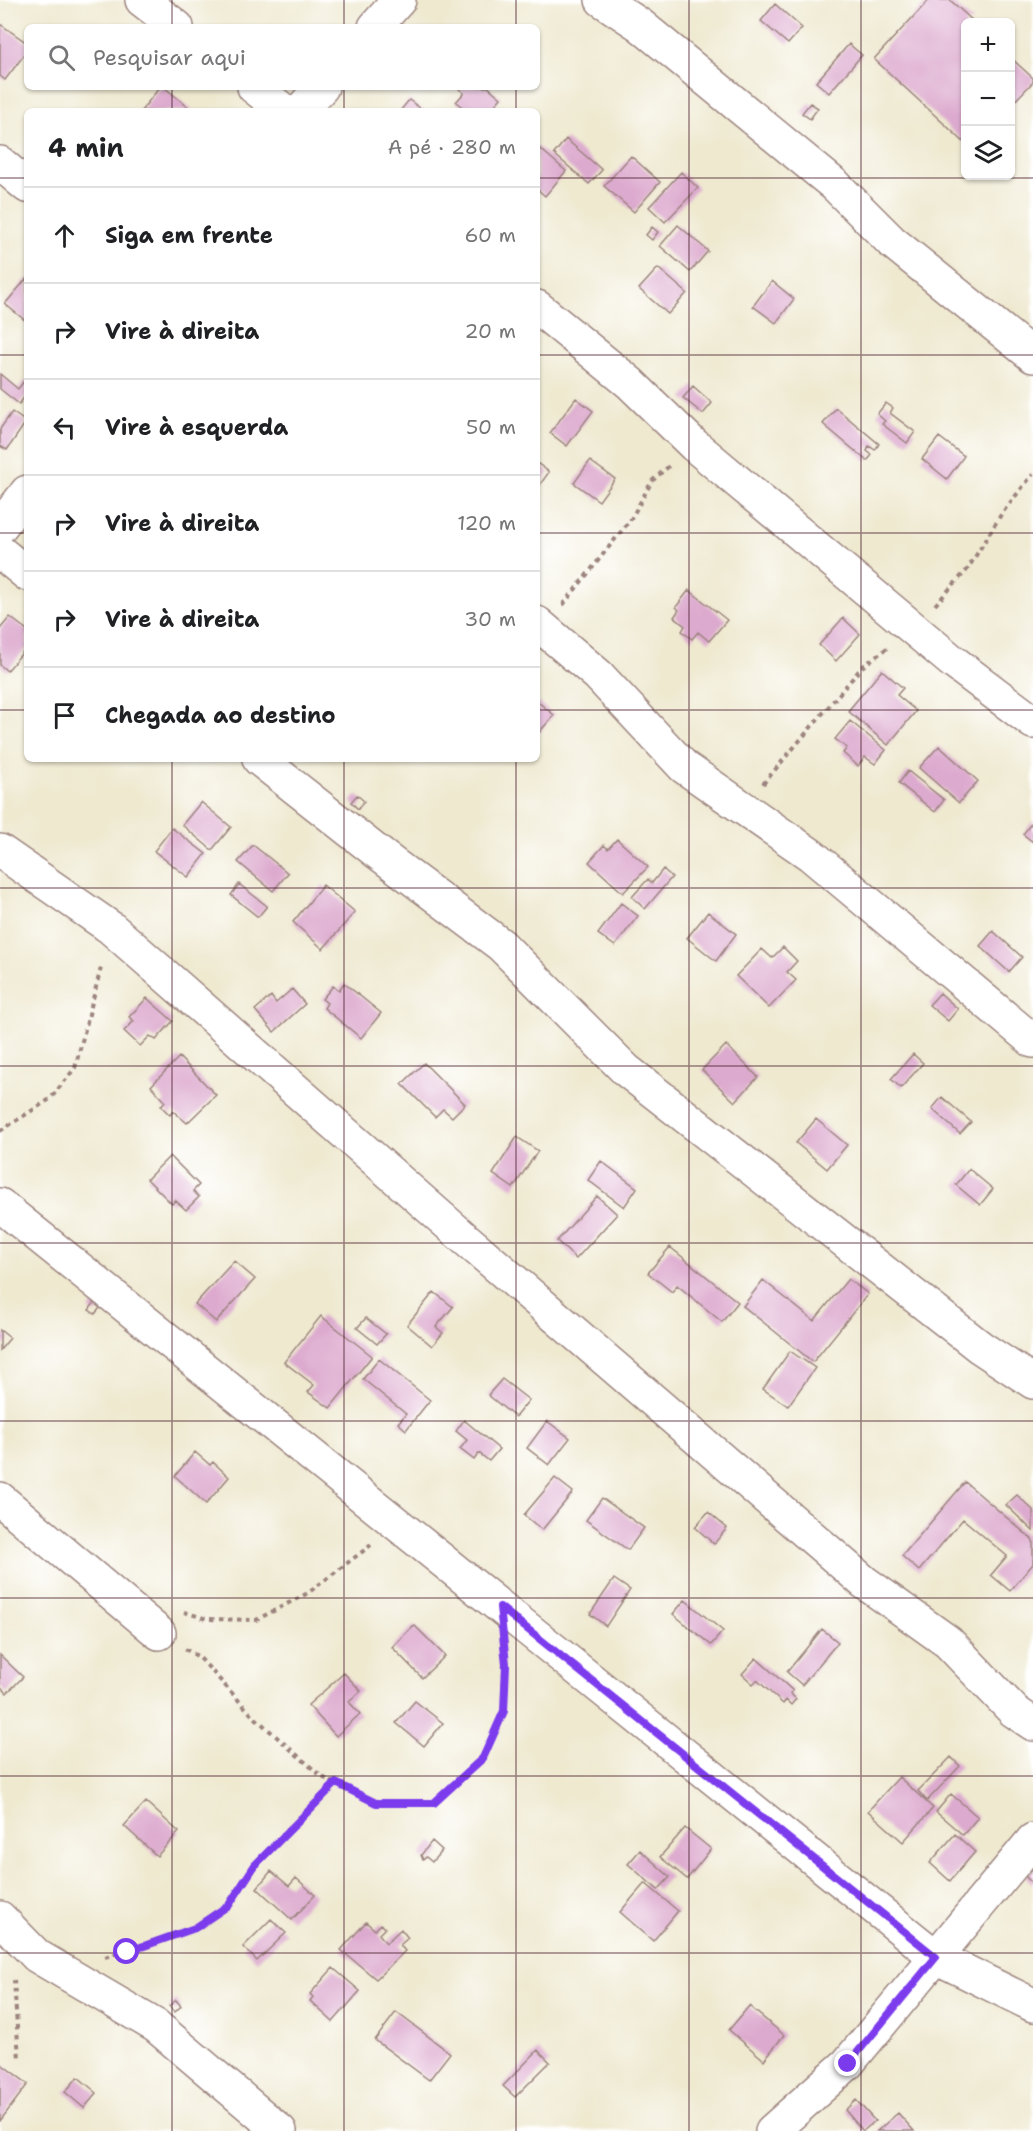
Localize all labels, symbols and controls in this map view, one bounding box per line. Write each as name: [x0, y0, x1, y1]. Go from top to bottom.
map controls: [961, 18, 1015, 180]
button: +: [961, 18, 1015, 72]
search box: [24, 24, 540, 90]
icon: search: [45, 41, 78, 74]
text: Pesquisar aqui: [93, 43, 246, 72]
button: −: [961, 72, 1015, 126]
button: layers: [961, 126, 1015, 180]
text: 4 min: [48, 130, 124, 165]
text: A pé · 280 m: [388, 134, 516, 160]
icon: ahead: [48, 219, 81, 252]
text: Siga em frente: [105, 221, 273, 250]
text: 60 m: [464, 222, 516, 248]
icon: right: [48, 315, 81, 348]
text: Vire à direita: [105, 317, 259, 346]
text: 20 m: [465, 318, 516, 344]
icon: left: [48, 411, 81, 444]
text: Vire à esquerda: [105, 413, 288, 442]
text: 50 m: [466, 414, 516, 440]
icon: right: [48, 507, 81, 540]
text: Vire à direita: [105, 509, 259, 538]
text: 120 m: [457, 510, 516, 536]
icon: right: [48, 603, 81, 636]
text: Vire à direita: [105, 605, 259, 634]
text: 30 m: [464, 606, 516, 632]
icon: arrive: [48, 699, 81, 732]
text: Chegada ao destino: [105, 701, 336, 730]
route start: [113, 1938, 139, 1964]
route end: [834, 2050, 860, 2076]

